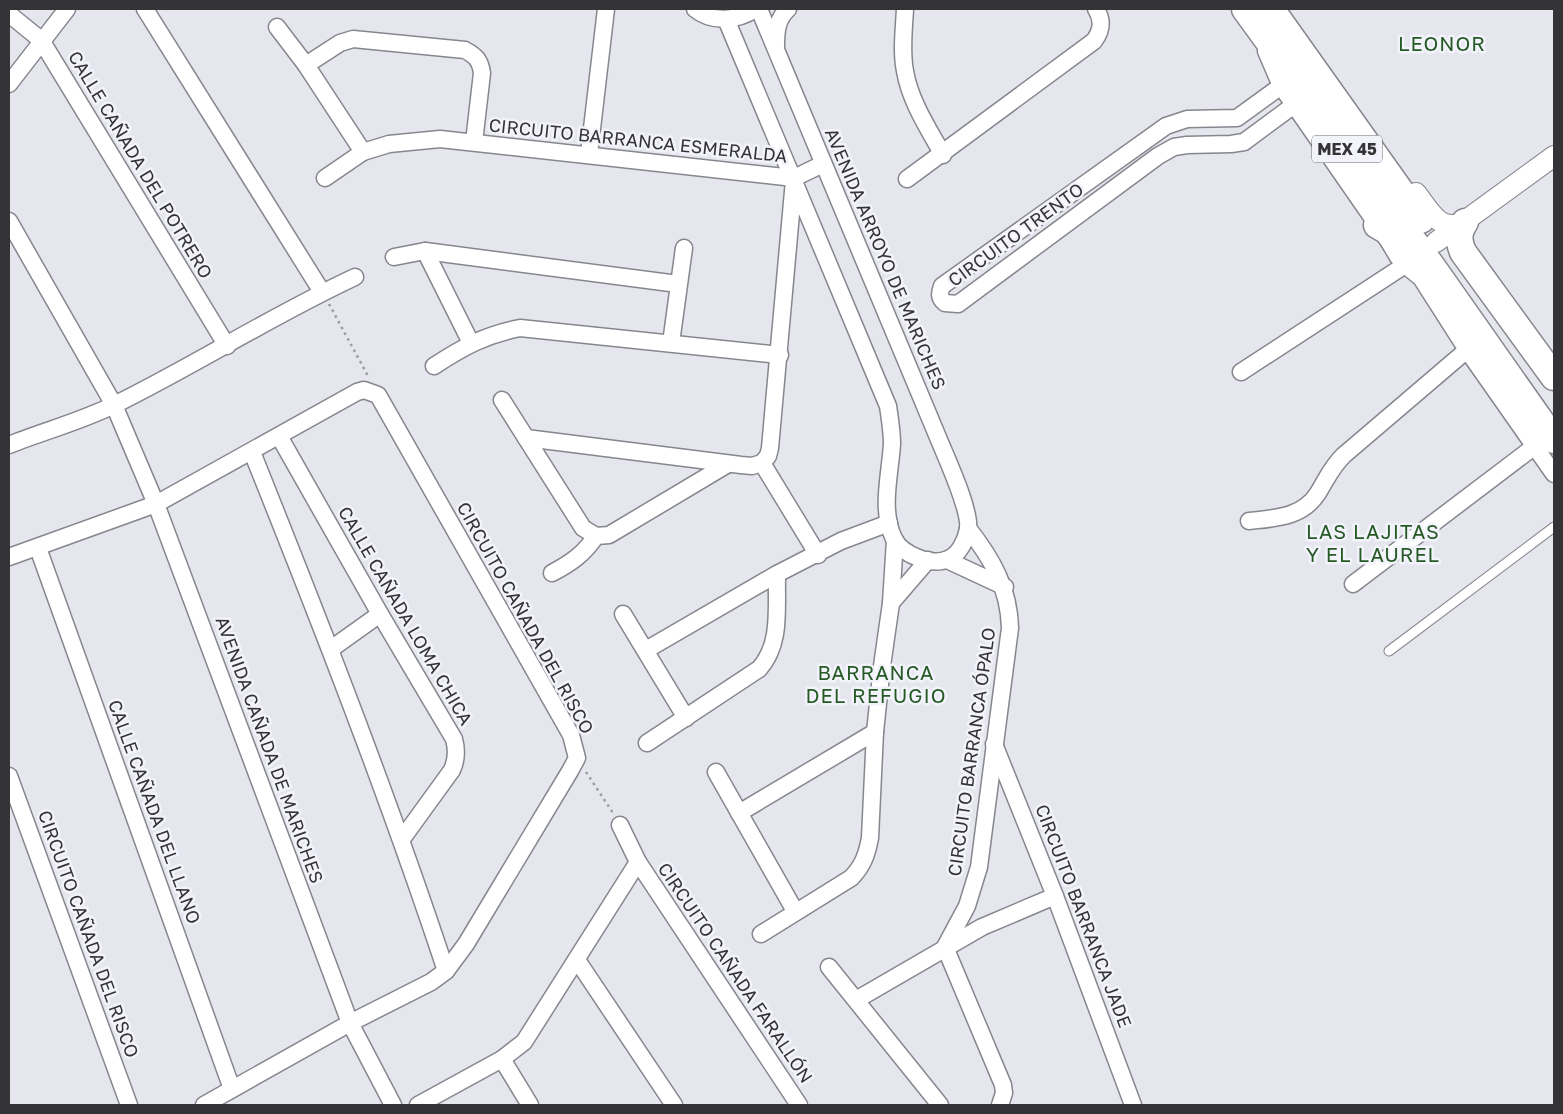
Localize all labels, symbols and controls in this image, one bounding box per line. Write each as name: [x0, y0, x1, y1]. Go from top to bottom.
district label: LEONOR: [1398, 31, 1486, 55]
street label: CALLE CAÑADA DEL POTRERO: [64, 47, 218, 282]
street label: CIRCUITO BARRANCA ESMERALDA: [488, 113, 788, 167]
street label: AVENIDA ARROYO DE MARICHES: [821, 125, 951, 393]
road number: MEX 45: [1312, 136, 1382, 162]
street label: CIRCUITO TRENTO: [943, 178, 1087, 291]
street label: CIRCUITO CAÑADA DEL RISCO: [453, 498, 599, 737]
street label: CALLE CAÑADA LOMA CHICA: [334, 502, 478, 729]
district label: LAS LAJITAS Y EL LAUREL: [1306, 519, 1440, 566]
street label: AVENIDA CAÑADA DE MARICHES: [211, 613, 329, 886]
street label: CIRCUITO BARRANCA ÓPALO: [943, 626, 999, 878]
district label: BARRANCA DEL REFUGIO: [805, 660, 947, 707]
street label: CALLE CAÑADA DEL LLANO: [104, 697, 206, 927]
street label: CIRCUITO BARRANCA JADE: [1031, 801, 1137, 1030]
street label: CIRCUITO CAÑADA DEL RISCO: [34, 807, 144, 1060]
street label: CIRCUITO CAÑADA FARALLÓN: [654, 858, 818, 1087]

